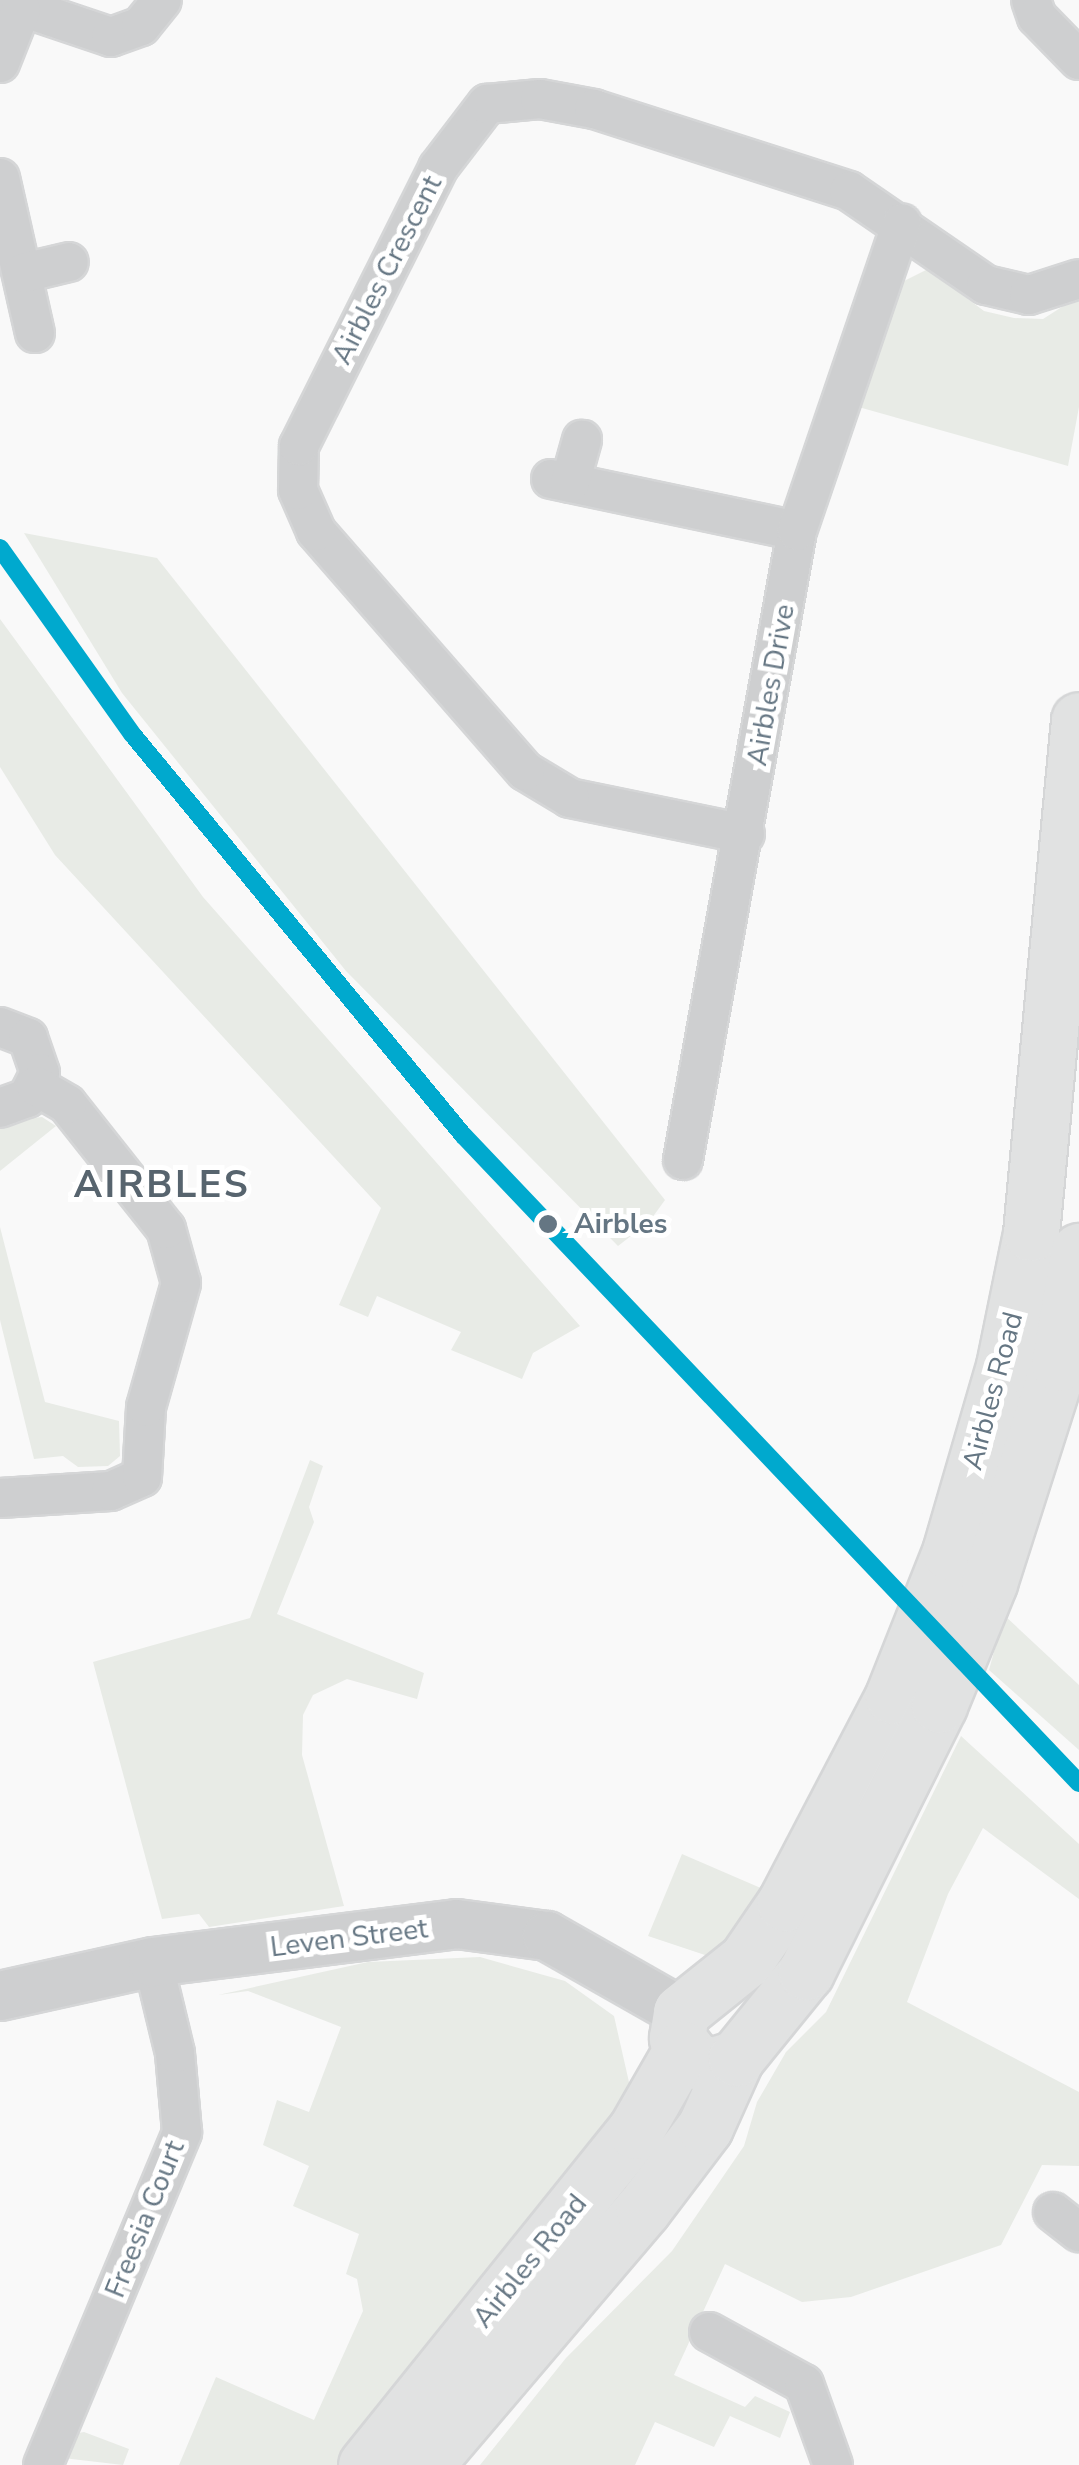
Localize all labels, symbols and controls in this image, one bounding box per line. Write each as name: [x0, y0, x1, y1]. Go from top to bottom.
street label: Airbles Crescent: [325, 170, 449, 370]
street label: Airbles Drive: [740, 602, 802, 768]
district label: AIRBLES: [74, 1162, 250, 1208]
marker: Airbles: [531, 1207, 565, 1241]
place label: Airbles: [574, 1207, 667, 1241]
street label: Airbles Road: [956, 1308, 1030, 1474]
street label: Leven Street: [268, 1912, 430, 1964]
street label: Freesia Court: [98, 2136, 192, 2302]
street label: Airbles Road: [466, 2187, 594, 2335]

